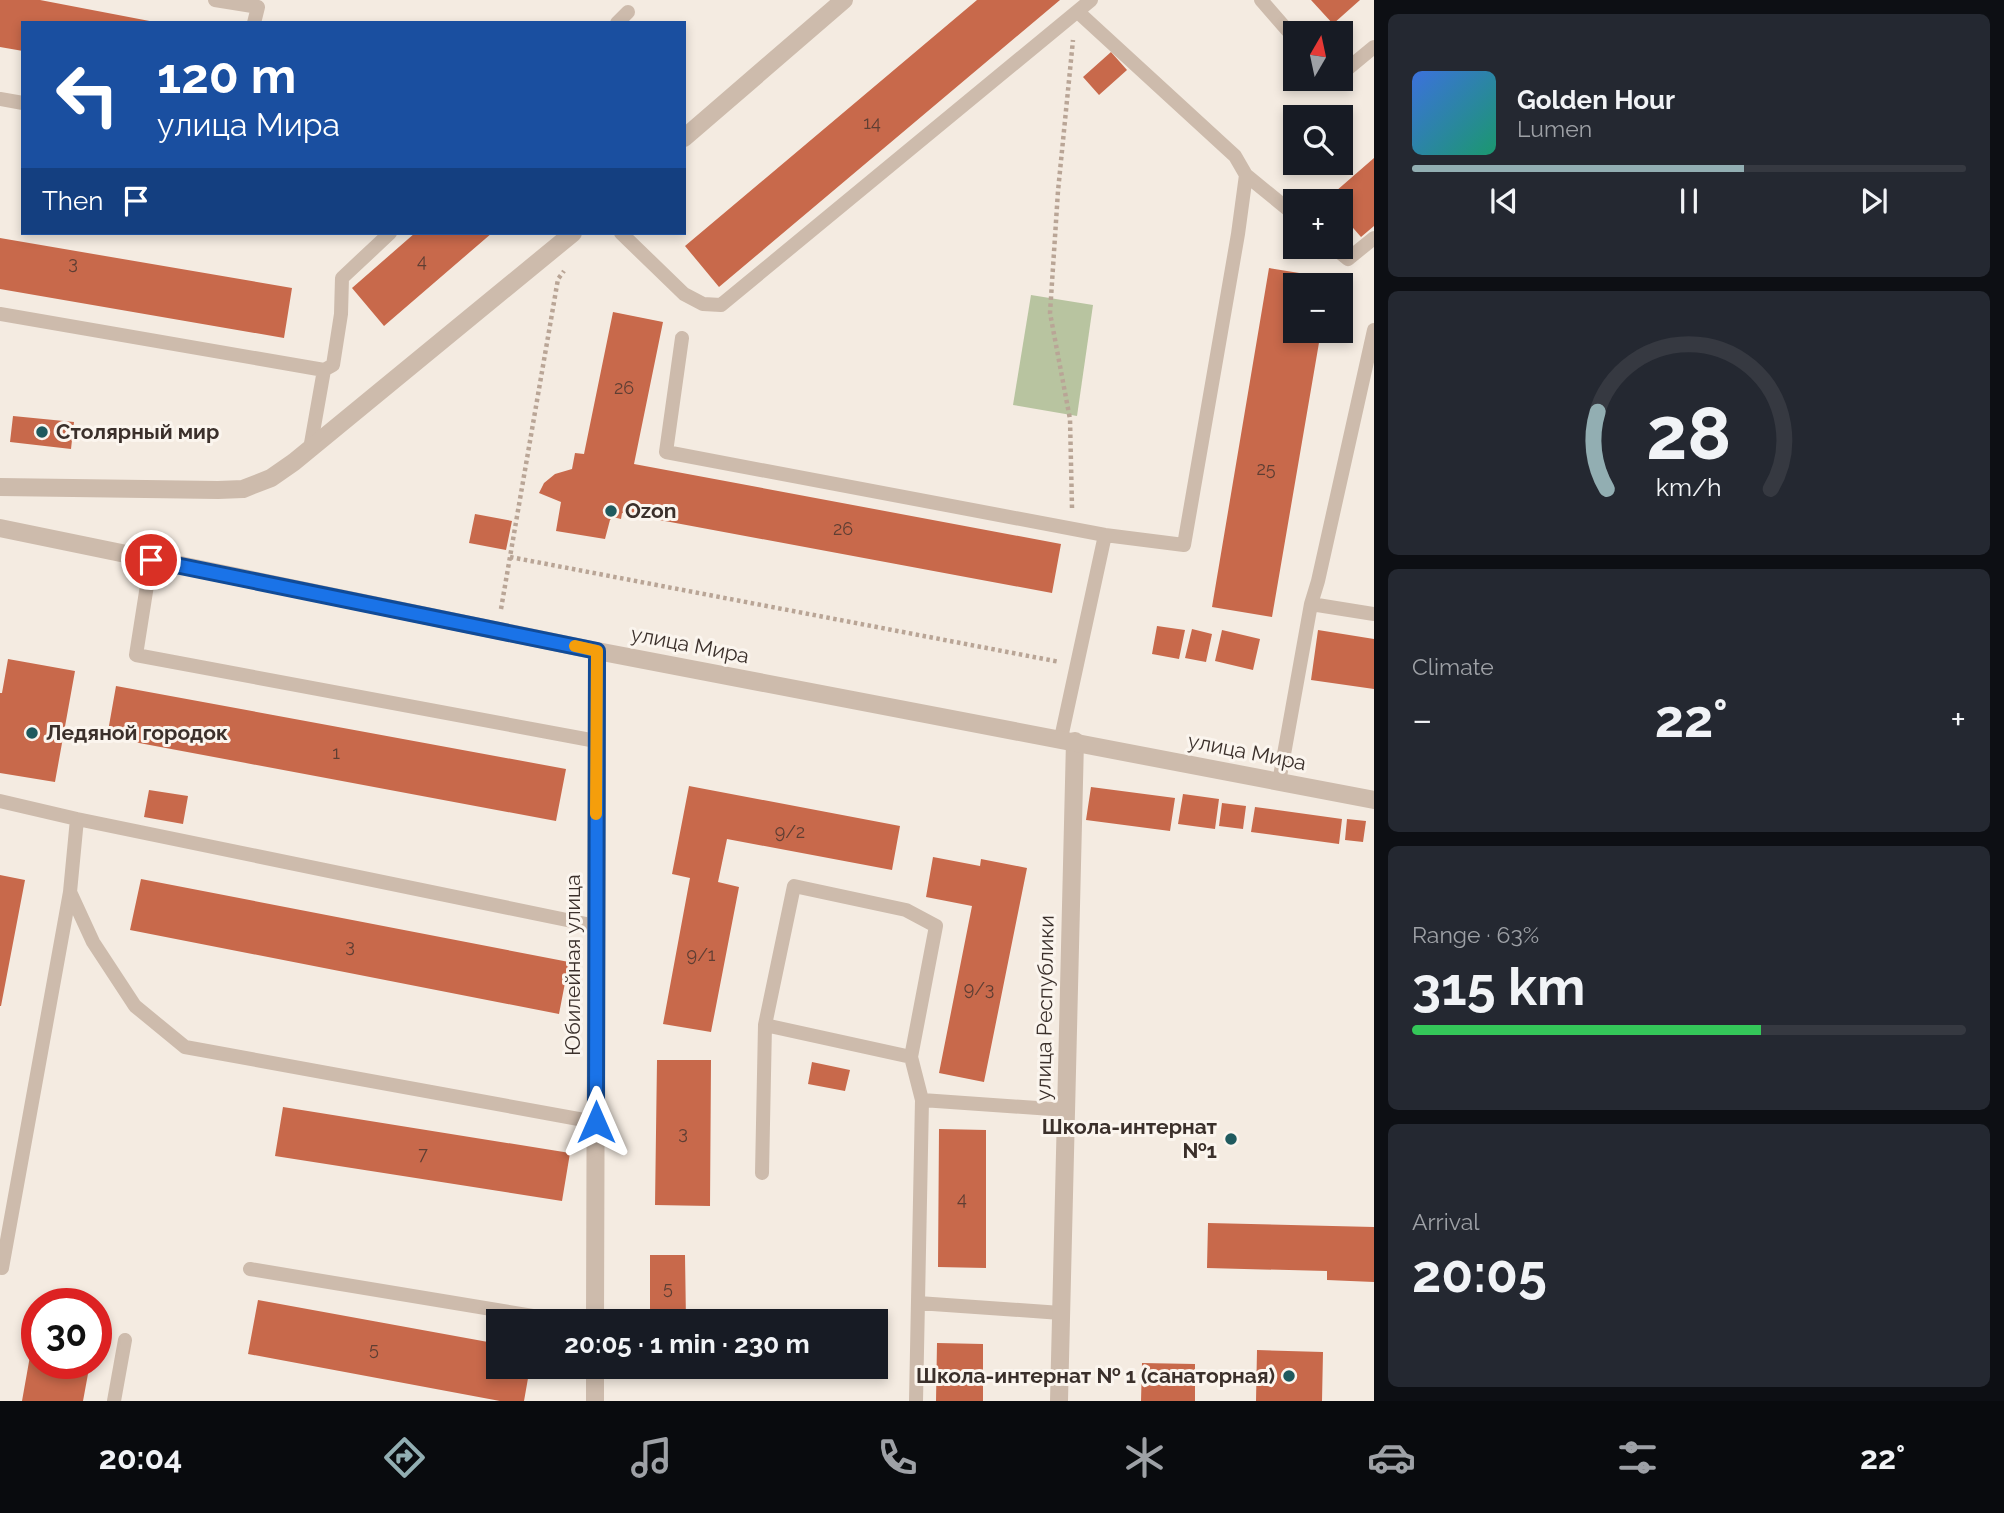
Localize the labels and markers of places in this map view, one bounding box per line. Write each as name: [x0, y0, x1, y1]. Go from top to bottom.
place label: Столярный мир: [56, 419, 219, 444]
marker: Столярный мир: [34, 424, 50, 440]
place label: Ozon: [625, 498, 676, 523]
marker: Ozon: [603, 503, 619, 519]
pin: [121, 530, 181, 590]
place label: Ледяной городок: [46, 720, 228, 745]
marker: Ледяной городок: [24, 725, 40, 741]
place label: Школа-интернат №1: [1042, 1114, 1218, 1163]
marker: Школа-интернат №1: [1223, 1131, 1239, 1147]
place label: Школа-интернат № 1 (санаторная): [916, 1363, 1275, 1388]
marker: Школа-интернат № 1 (санаторная): [1281, 1368, 1297, 1384]

